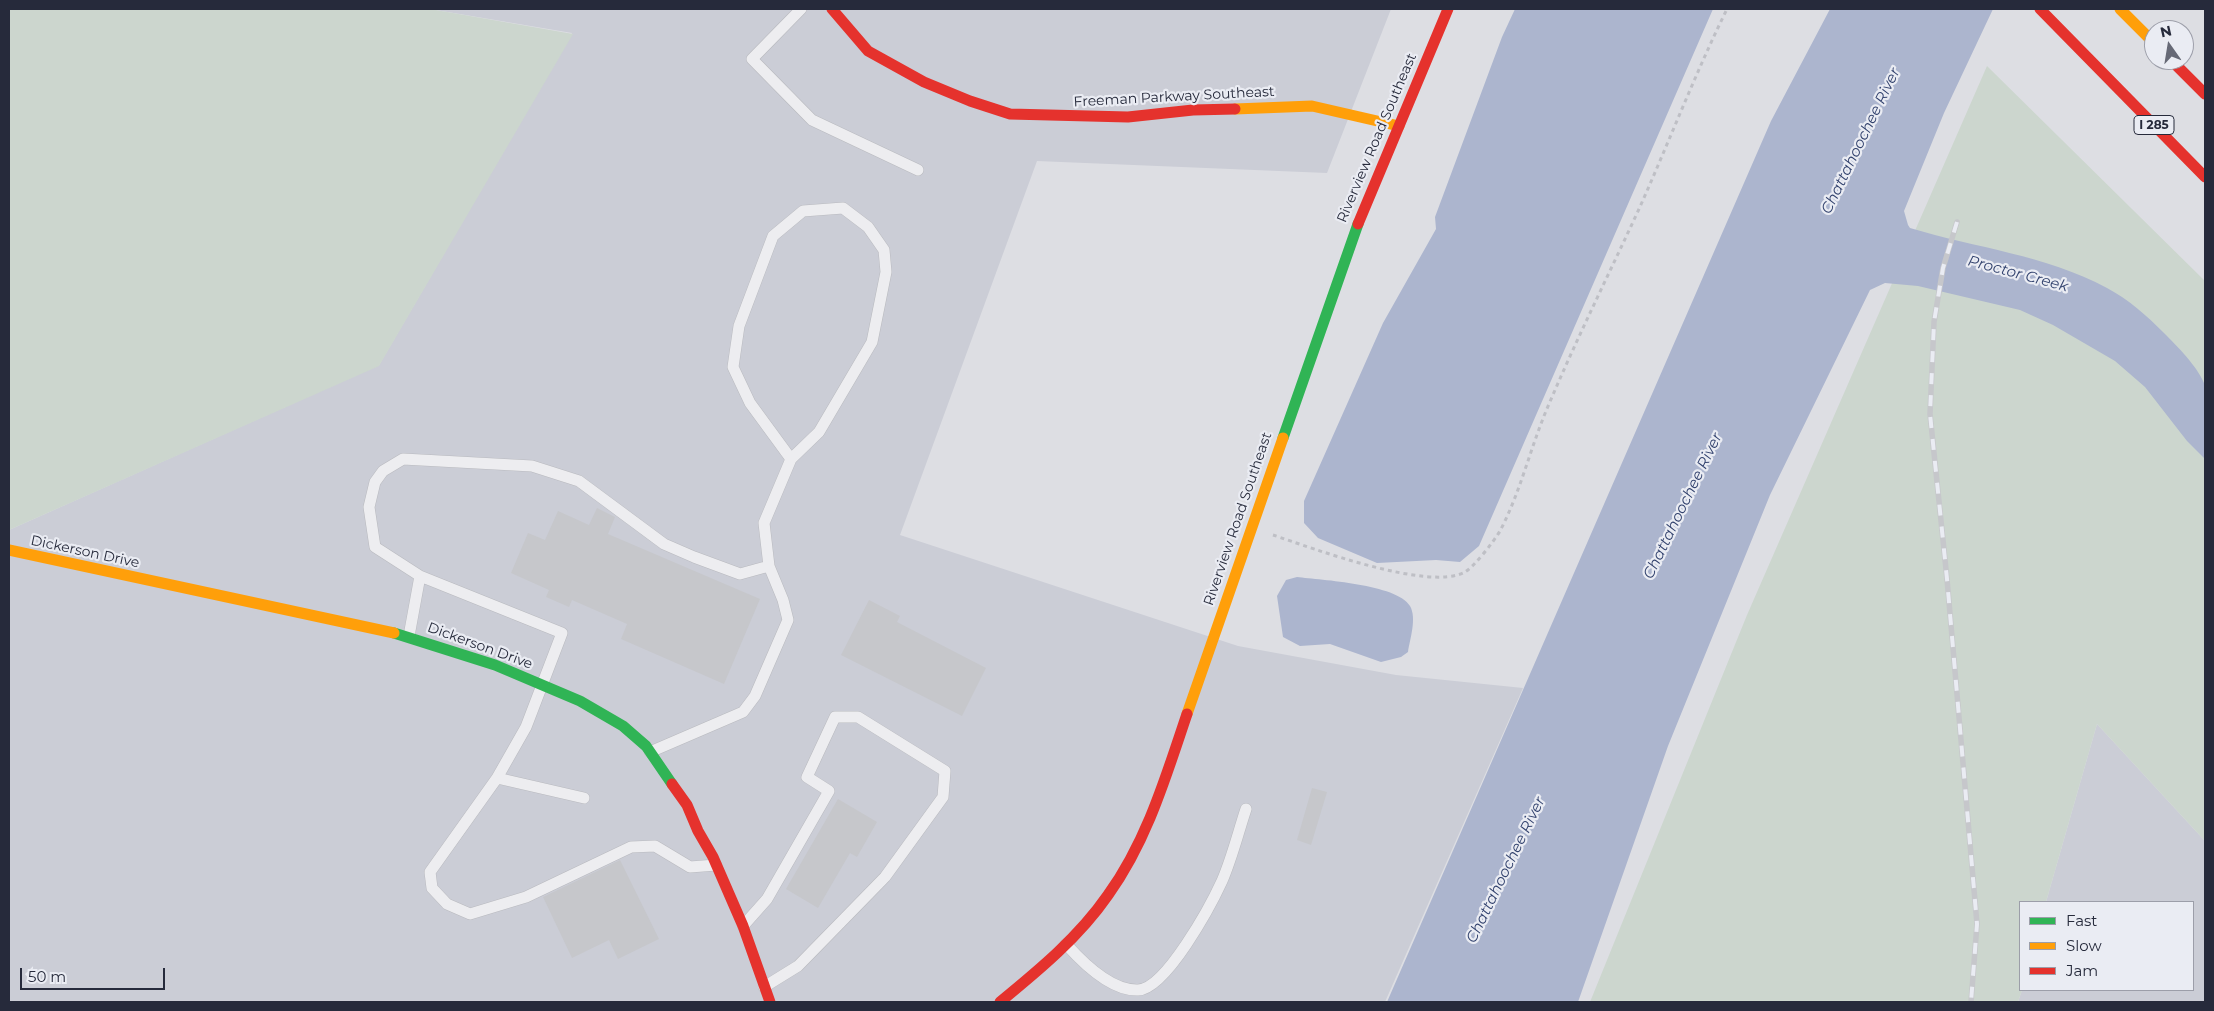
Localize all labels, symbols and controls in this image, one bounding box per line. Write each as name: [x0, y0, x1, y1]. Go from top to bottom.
north arrow: [2144, 20, 2194, 70]
text: N: [2158, 21, 2173, 41]
street label: Riverview Road Southeast: [1334, 51, 1420, 225]
water label: Chattahoochee River: [1818, 65, 1904, 217]
street label: Freeman Parkway Southeast: [1073, 83, 1275, 111]
road number: I 285: [2134, 116, 2174, 134]
water label: Proctor Creek: [1966, 252, 2070, 296]
street label: Riverview Road Southeast: [1200, 430, 1276, 608]
water label: Chattahoochee River: [1640, 430, 1726, 582]
street label: Dickerson Drive: [29, 532, 141, 572]
street label: Dickerson Drive: [425, 619, 535, 673]
water label: Chattahoochee River: [1463, 794, 1549, 946]
legend: [2019, 901, 2194, 991]
text: Fast: [2066, 911, 2097, 930]
text: Slow: [2066, 936, 2102, 955]
scale bar: [22, 958, 168, 990]
text: Jam: [2066, 961, 2098, 980]
text: 50 m: [28, 967, 66, 986]

